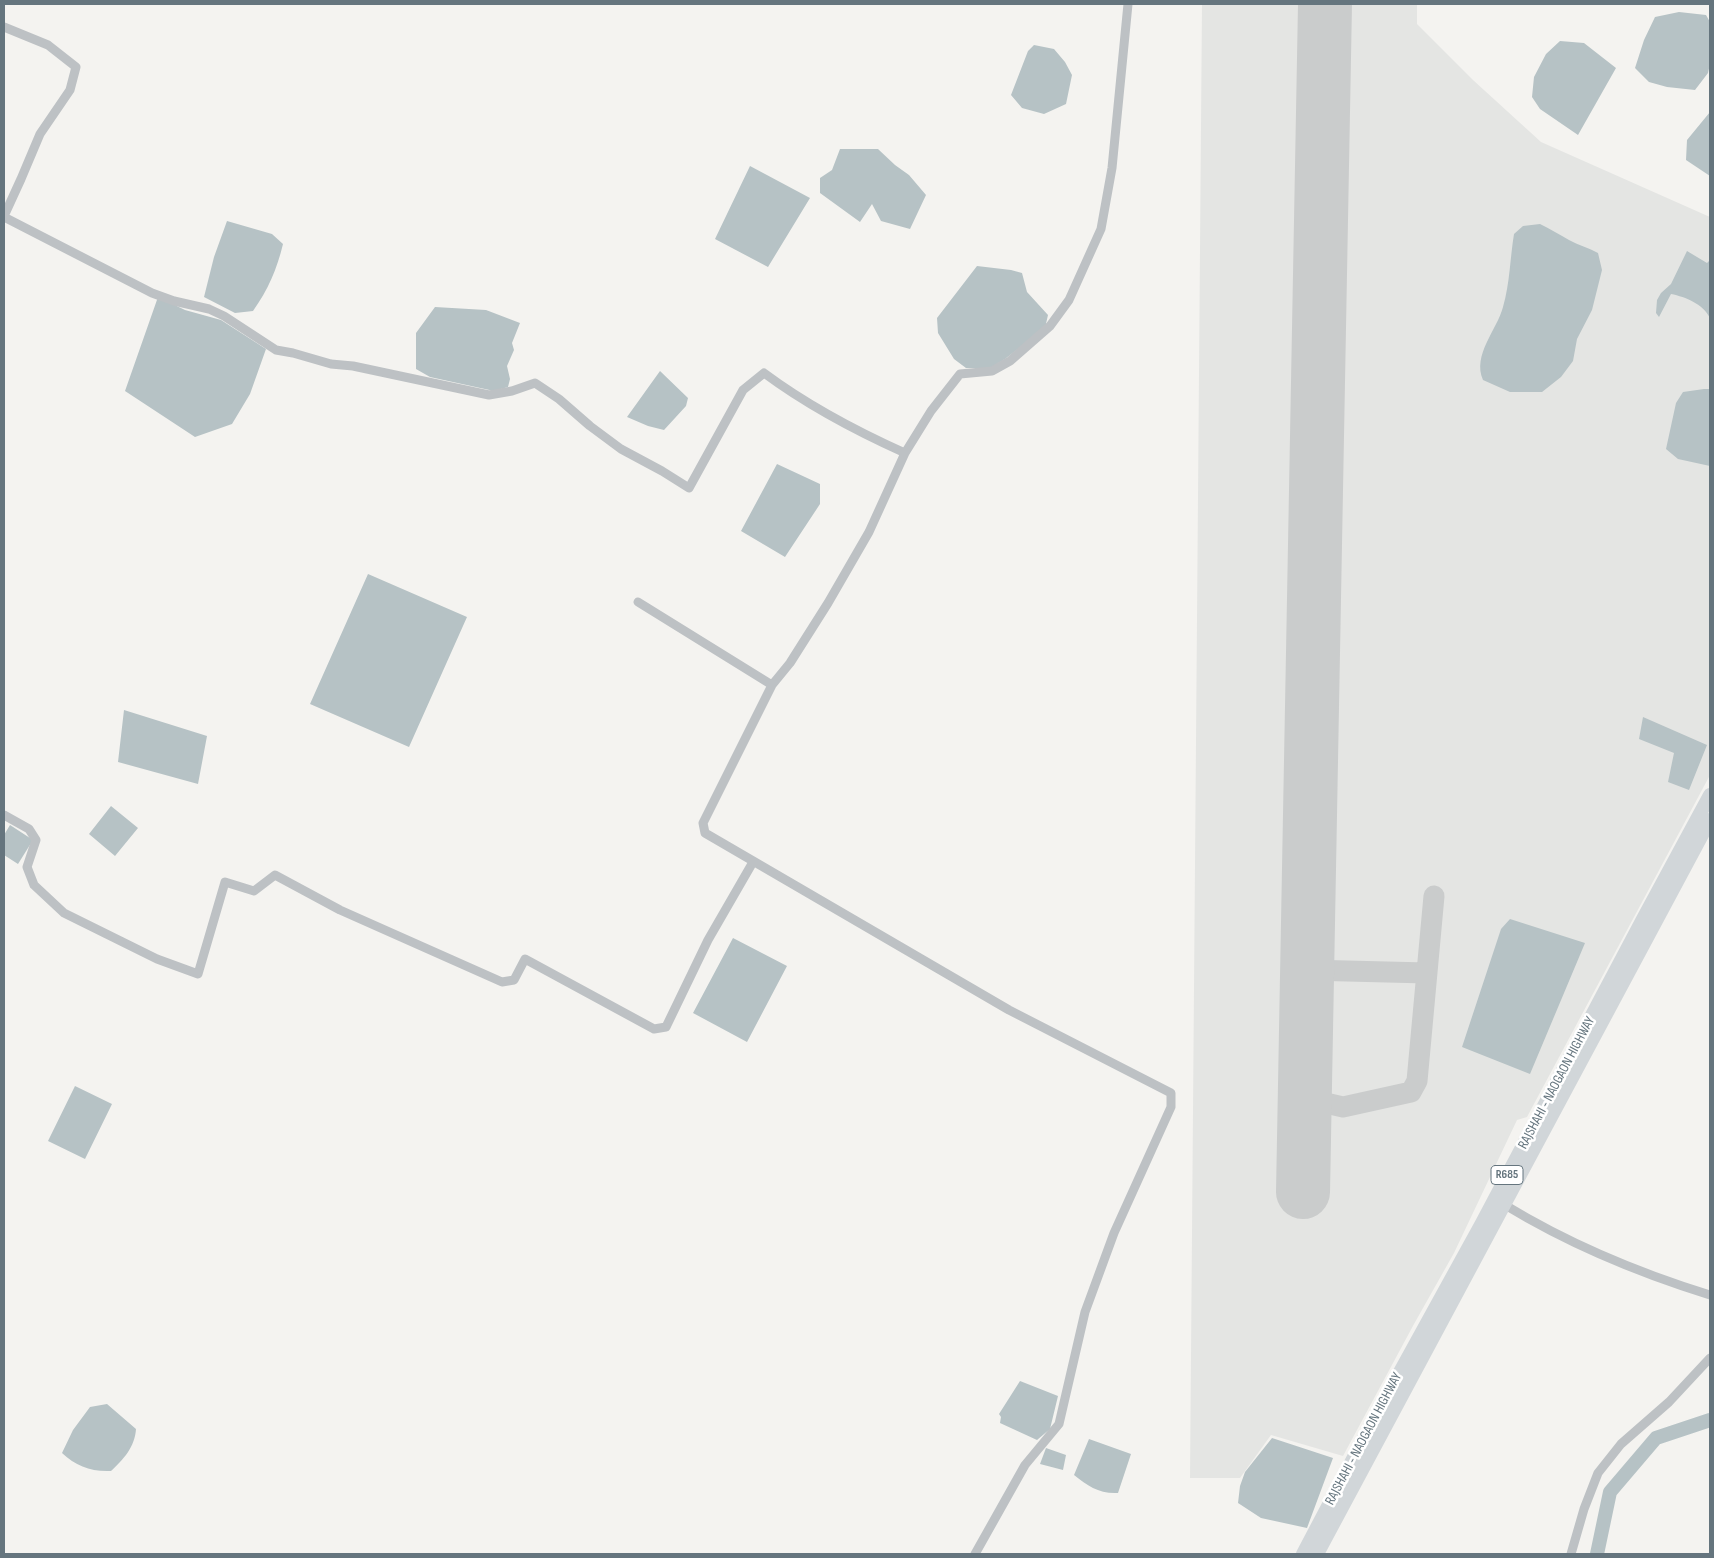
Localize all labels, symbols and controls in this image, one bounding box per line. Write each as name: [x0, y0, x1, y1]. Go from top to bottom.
street label: RAJSHAHI - NAOGAON HIGHWAY: [1515, 1014, 1599, 1152]
road number: R685: [1491, 1166, 1523, 1184]
street label: RAJSHAHI - NAOGAON HIGHWAY: [1322, 1370, 1406, 1508]

